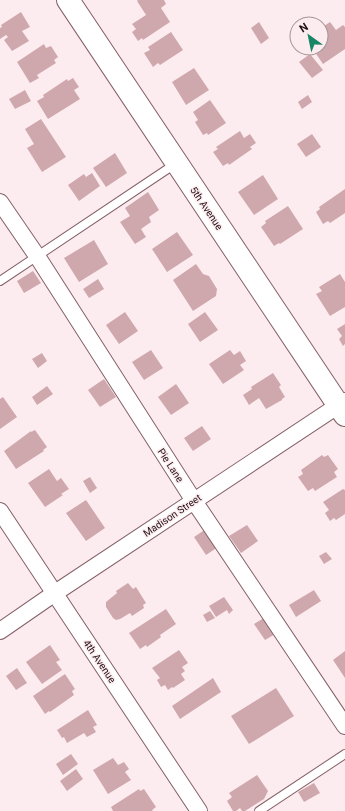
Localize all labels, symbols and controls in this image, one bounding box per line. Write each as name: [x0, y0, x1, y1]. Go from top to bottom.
north arrow: [289, 16, 329, 56]
text: N: [297, 20, 311, 36]
street label: 5th Avenue: [188, 185, 225, 232]
street label: Pie Lane: [156, 446, 186, 484]
street label: Madison Street: [141, 492, 203, 539]
street label: 4th Avenue: [81, 638, 118, 685]

